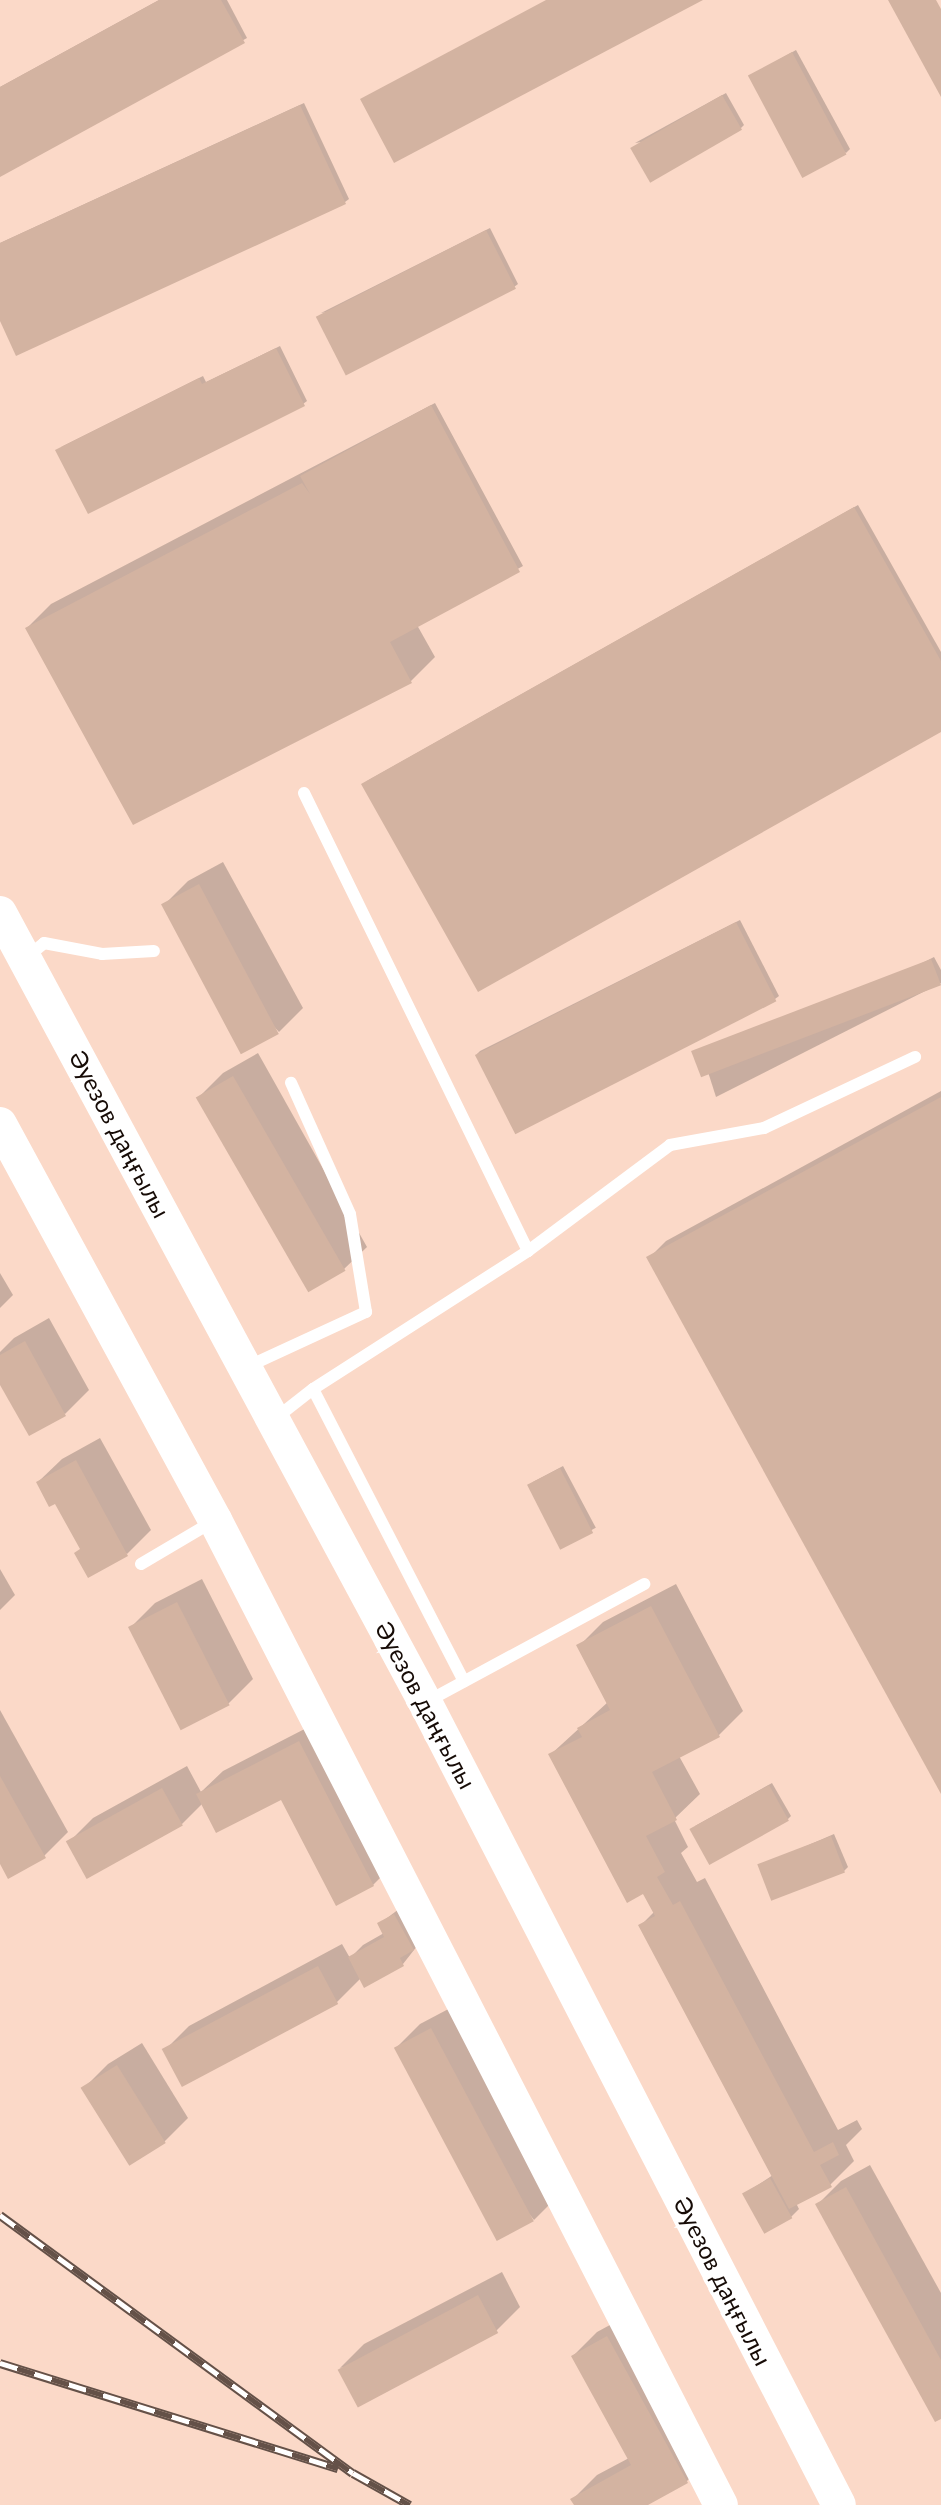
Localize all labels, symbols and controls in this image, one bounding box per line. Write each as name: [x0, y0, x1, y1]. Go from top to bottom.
street label: Әуезов даңғылы: [64, 1045, 176, 1223]
street label: Әуезов даңғылы: [370, 1616, 482, 1794]
street label: Әуезов даңғылы: [668, 2192, 778, 2370]

